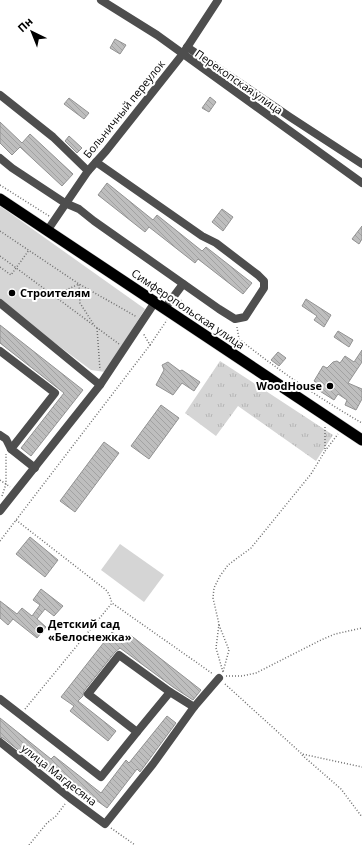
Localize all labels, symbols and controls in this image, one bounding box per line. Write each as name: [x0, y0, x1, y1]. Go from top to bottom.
north arrow: [12, 12, 52, 52]
text: Пн: [14, 14, 36, 35]
street label: Перекопская улица: [192, 46, 286, 118]
street label: Больничный переулок: [79, 56, 168, 161]
street label: Симферопольская улица: [129, 265, 248, 352]
place label: Строителям: [20, 285, 90, 300]
marker: Строителям: [7, 288, 17, 298]
place label: WoodHouse: [256, 378, 323, 393]
marker: WoodHouse: [325, 381, 335, 391]
place label: Детский сад «Белоснежка»: [48, 616, 132, 644]
marker: Детский сад «Белоснежка»: [35, 625, 45, 635]
street label: улица Магдесяна: [18, 740, 100, 809]

